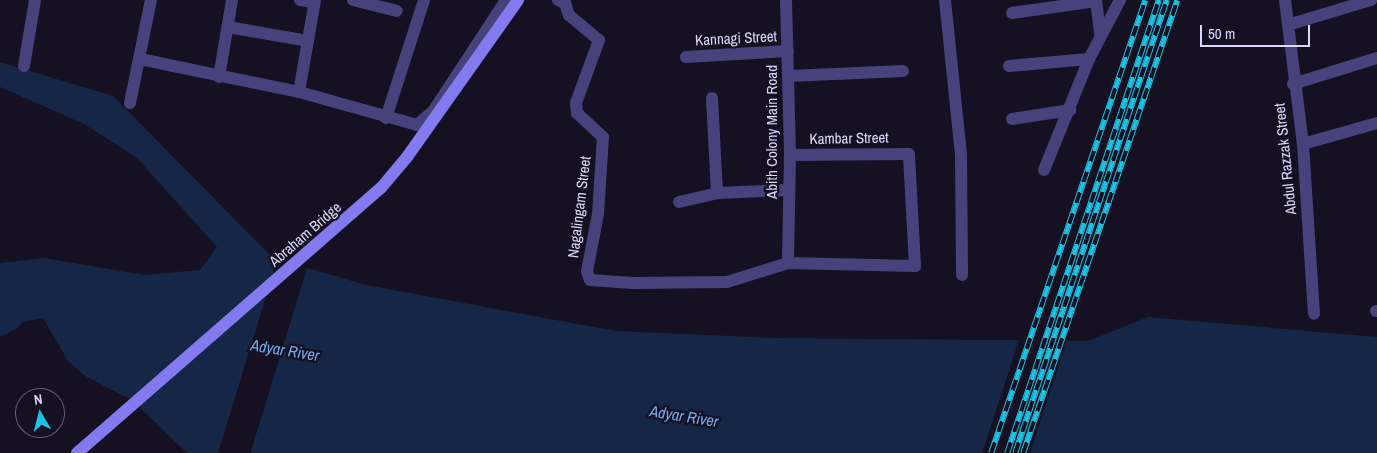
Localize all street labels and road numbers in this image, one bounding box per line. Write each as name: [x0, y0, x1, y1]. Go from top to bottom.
street label: Kannagi Street: [695, 27, 777, 49]
street label: Abith Colony Main Road: [763, 65, 781, 199]
street label: Abdul Razzak Street: [1270, 102, 1300, 216]
street label: Kambar Street: [809, 128, 889, 148]
street label: Nagalingam Street: [564, 155, 594, 259]
street label: Abraham Bridge: [265, 198, 345, 270]

